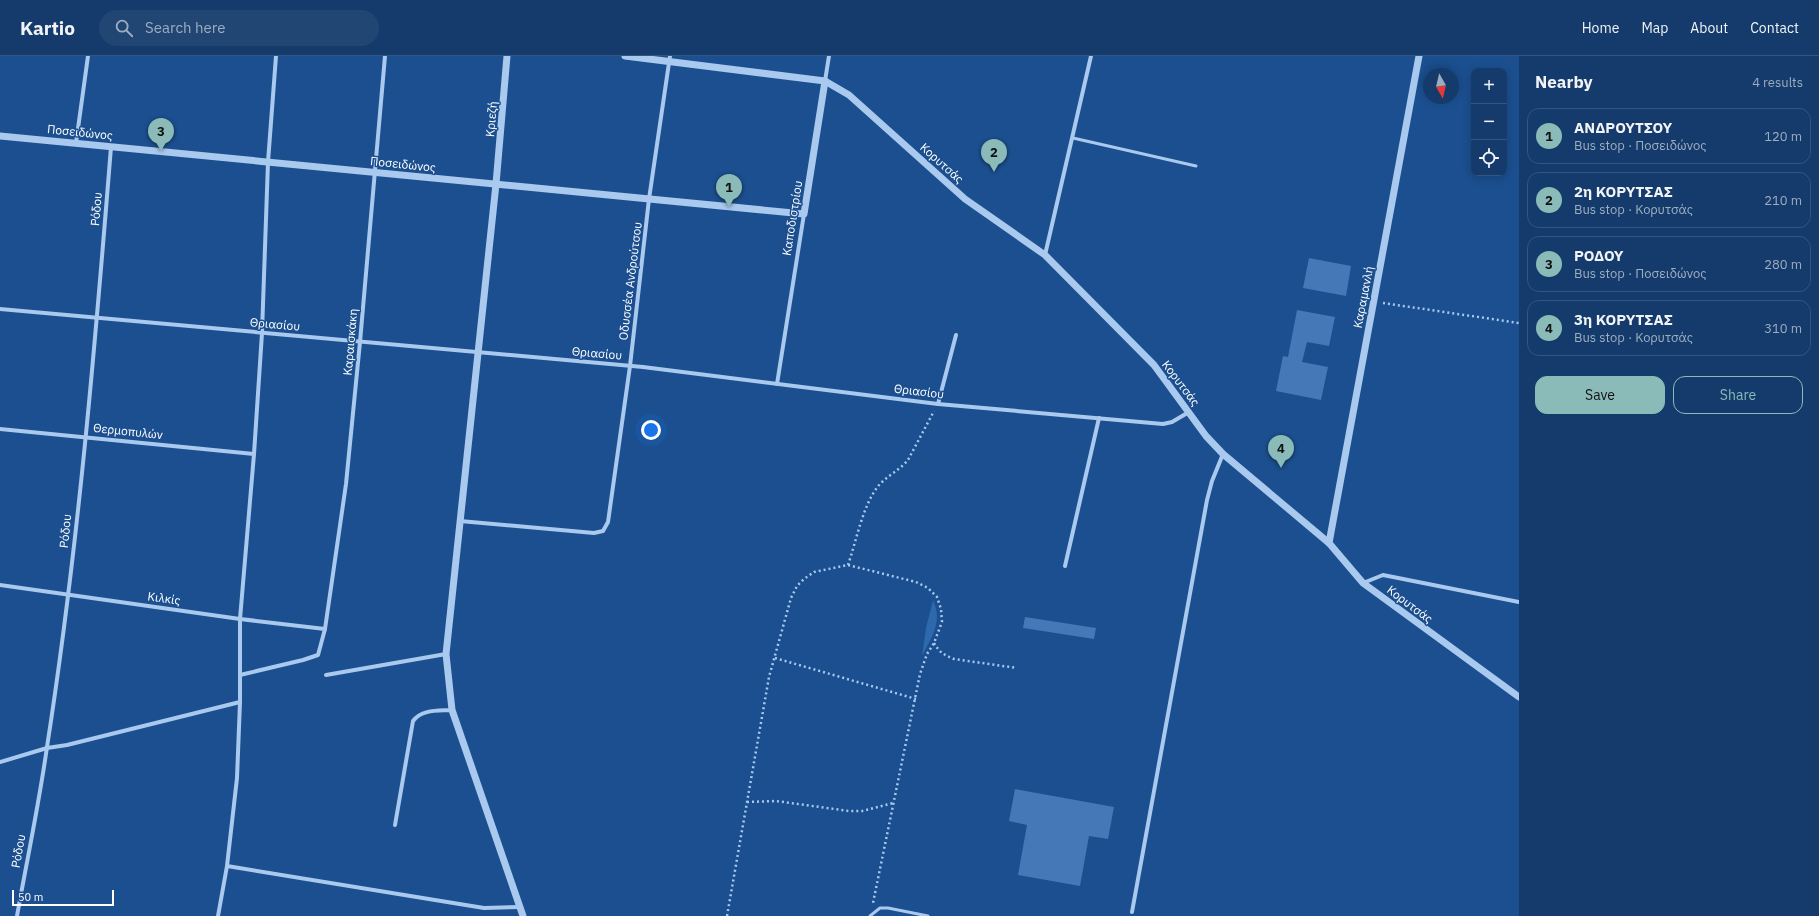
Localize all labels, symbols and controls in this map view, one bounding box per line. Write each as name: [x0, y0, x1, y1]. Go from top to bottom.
search box: [99, 10, 379, 46]
text: Kartio: [20, 16, 75, 40]
icon: search: [113, 17, 135, 39]
text: Search here: [145, 18, 225, 37]
text: Home: [1582, 19, 1619, 37]
text: Map: [1641, 19, 1668, 37]
text: About: [1690, 19, 1728, 37]
text: Contact: [1750, 19, 1799, 37]
north arrow: [1423, 68, 1459, 104]
map controls: [1471, 68, 1507, 176]
button: +: [1471, 68, 1507, 104]
text: Nearby: [1535, 71, 1593, 93]
text: 4 results: [1752, 74, 1803, 91]
street label: Κριεζή: [482, 101, 500, 137]
button: −: [1471, 104, 1507, 140]
pin: 3: [148, 118, 174, 151]
text: ΑΝΔΡΟΥΤΣΟΥ: [1574, 118, 1672, 137]
street label: Ποσειδώνος: [46, 121, 114, 143]
text: 1: [1545, 128, 1553, 145]
text: 120 m: [1764, 128, 1802, 145]
text: Bus stop · Ποσειδώνος: [1574, 137, 1707, 154]
pin: 2: [981, 139, 1007, 172]
street label: Κορυτσάς: [917, 140, 967, 187]
button: locate: [1471, 140, 1507, 176]
street label: Ποσειδώνος: [369, 153, 437, 175]
pin: 1: [716, 174, 742, 207]
street label: Καποδιστρίου: [779, 179, 805, 257]
text: 2η ΚΟΡΥΤΣΑΣ: [1574, 182, 1673, 201]
street label: Ρόδου: [87, 191, 105, 227]
text: 2: [1545, 192, 1553, 209]
text: 210 m: [1764, 192, 1802, 209]
text: Bus stop · Κορυτσάς: [1574, 201, 1693, 218]
street label: Οδυσσέα Ανδρούτσου: [615, 221, 645, 341]
text: ΡΟΔΟΥ: [1574, 246, 1624, 265]
text: 3: [1545, 256, 1553, 273]
text: 280 m: [1764, 256, 1802, 273]
street label: Καραμανλή: [1350, 265, 1376, 329]
text: Bus stop · Ποσειδώνος: [1574, 265, 1707, 282]
street label: Καραισκάκη: [340, 308, 360, 376]
text: 3η ΚΟΡΥΤΣΑΣ: [1574, 310, 1673, 329]
street label: Θριασίου: [249, 314, 301, 334]
text: 4: [1545, 320, 1553, 337]
text: 310 m: [1764, 320, 1802, 337]
text: Bus stop · Κορυτσάς: [1574, 329, 1693, 346]
street label: Θριασίου: [571, 343, 623, 363]
street label: Κορυτσάς: [1159, 357, 1203, 409]
button: Save: [1535, 376, 1665, 414]
button: Share: [1673, 376, 1803, 414]
street label: Θριασίου: [893, 380, 945, 402]
street label: Θερμοπυλών: [92, 420, 164, 442]
your location: [641, 420, 661, 440]
pin: 4: [1268, 435, 1294, 468]
street label: Ρόδου: [56, 513, 74, 549]
street label: Κορυτσάς: [1384, 582, 1436, 626]
street label: Κιλκίς: [147, 588, 182, 608]
street label: Ρόδου: [8, 833, 28, 869]
scale bar: [12, 888, 114, 907]
text: 50 m: [18, 890, 43, 904]

